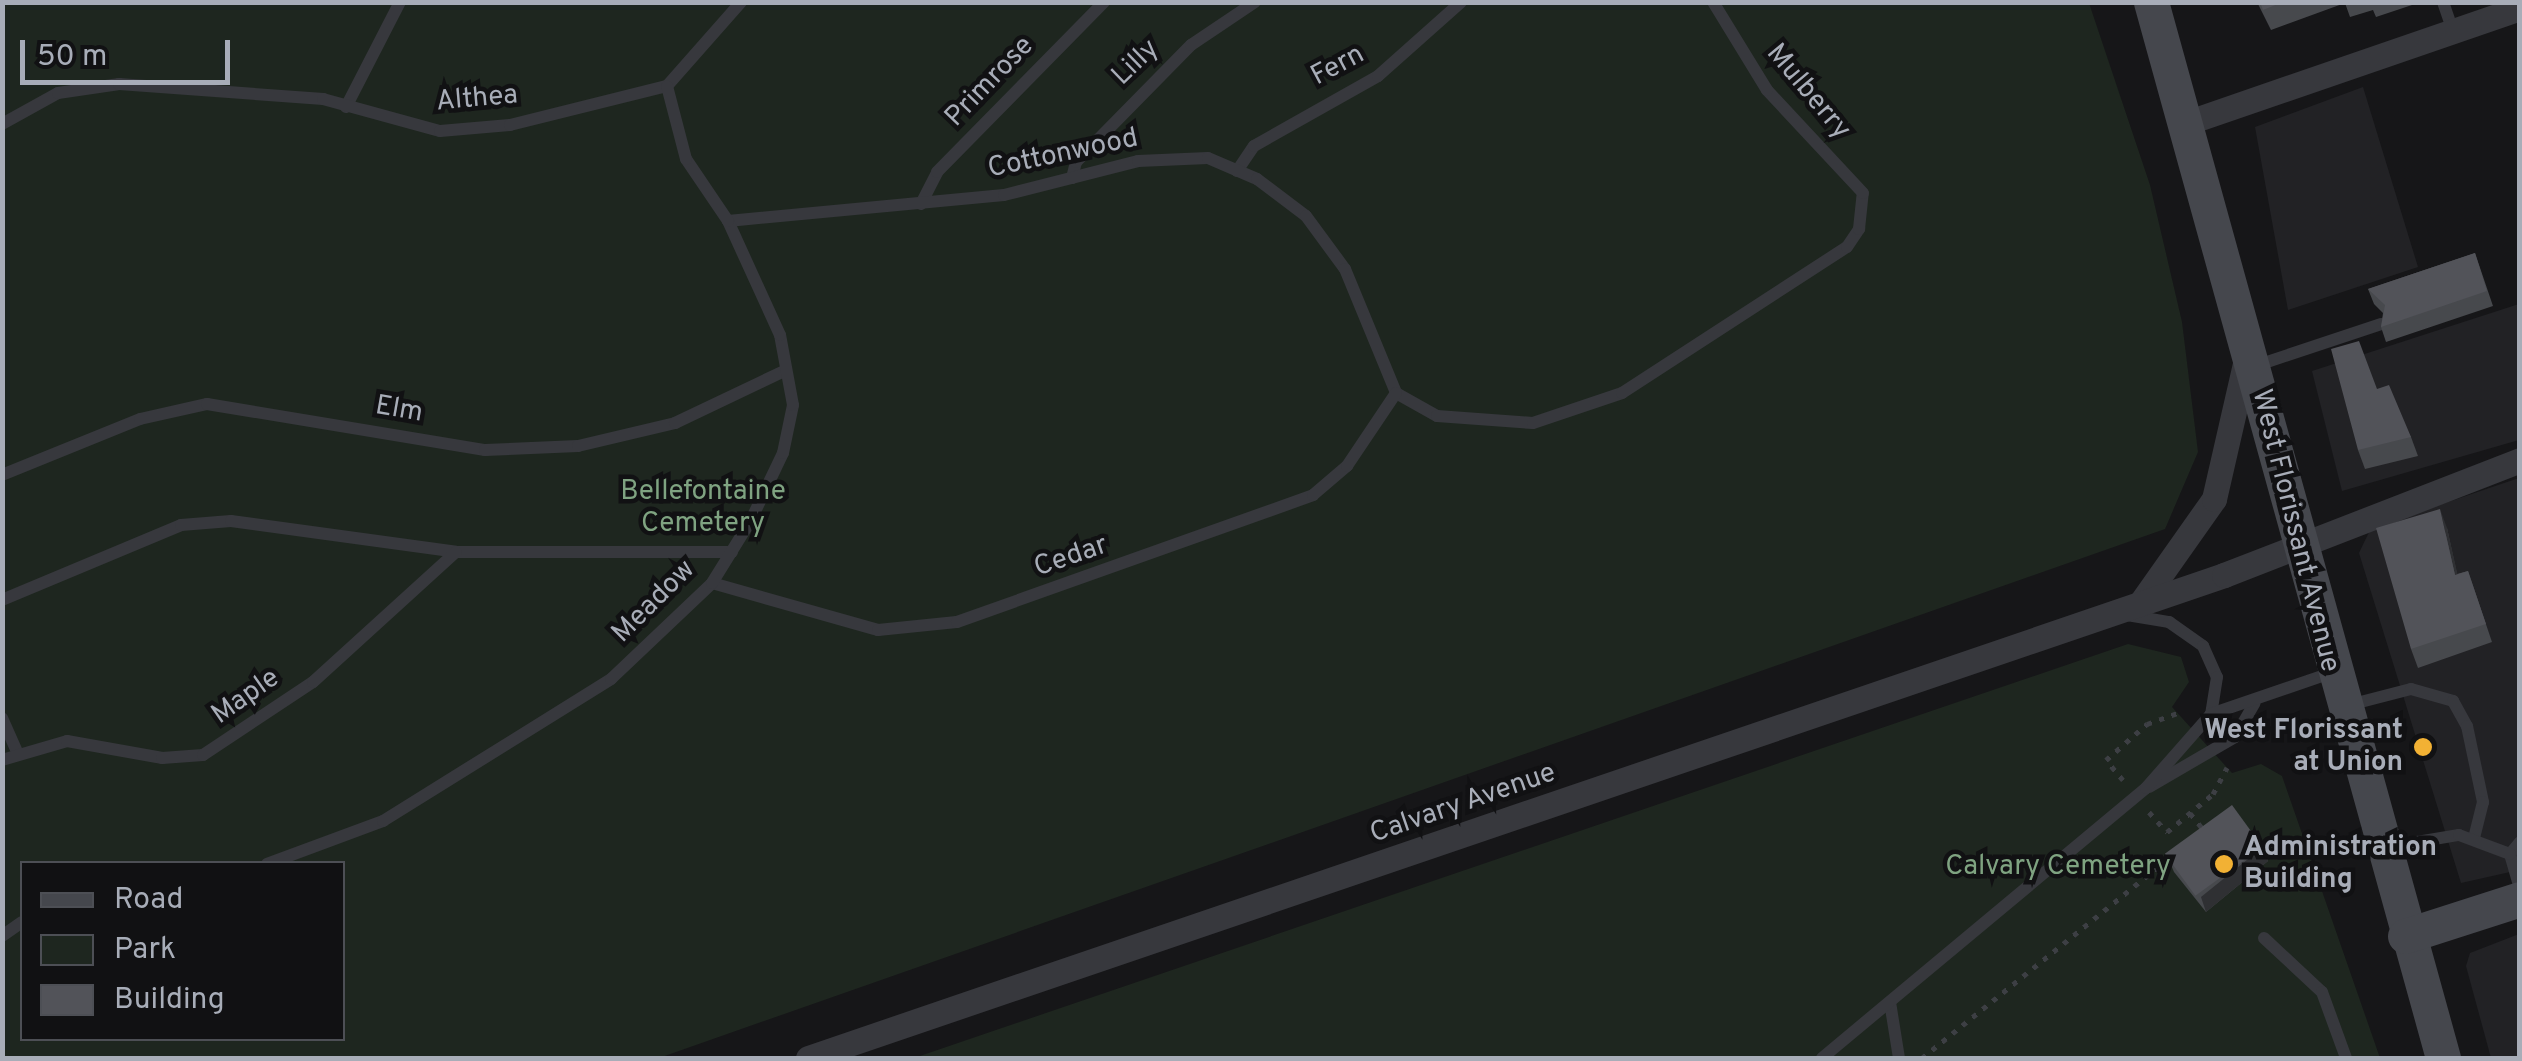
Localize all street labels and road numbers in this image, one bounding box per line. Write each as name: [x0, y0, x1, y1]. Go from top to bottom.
street label: Primrose: [939, 30, 1041, 134]
street label: Lilly: [1106, 33, 1166, 93]
street label: Fern: [1306, 38, 1370, 94]
street label: Mulberry: [1759, 38, 1857, 146]
street label: Althea: [435, 79, 519, 119]
street label: Cottonwood: [985, 122, 1141, 186]
street label: West Florissant Avenue: [2243, 386, 2347, 676]
street label: Elm: [373, 389, 425, 431]
street label: Cedar: [1030, 529, 1112, 585]
street label: Meadow: [605, 553, 703, 651]
street label: Maple: [206, 662, 286, 732]
street label: Calvary Avenue: [1365, 756, 1561, 852]

